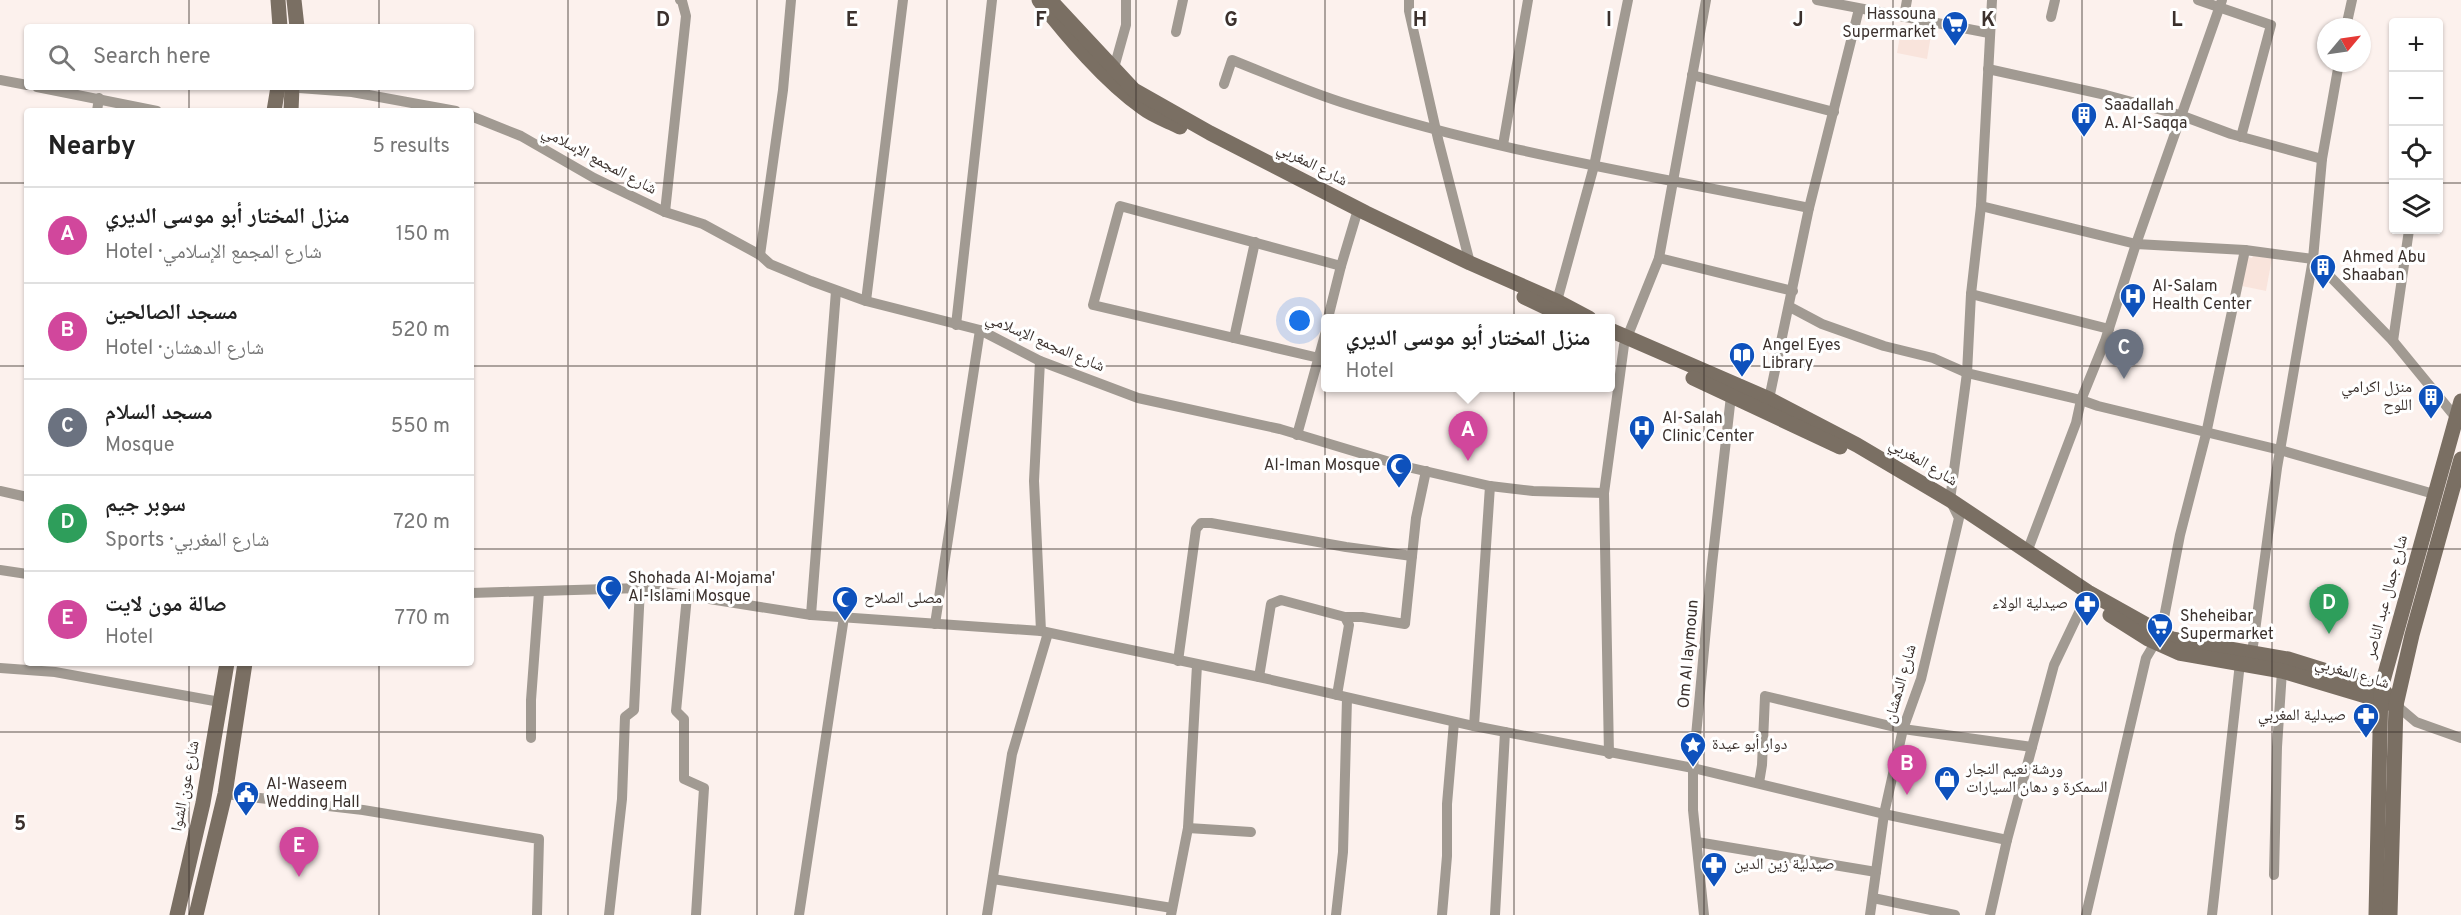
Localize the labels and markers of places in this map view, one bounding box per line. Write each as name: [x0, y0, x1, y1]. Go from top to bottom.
place label: Hassouna Supermarket: [1842, 5, 1936, 43]
supermarket icon: Hassouna Supermarket: [1940, 9, 1970, 47]
place label: Saadallah A. Al-Saqqa: [2104, 96, 2188, 134]
building icon: Saadallah A. Al-Saqqa: [2069, 100, 2099, 138]
place label: Ahmed Abu Shaaban: [2342, 248, 2426, 286]
building icon: Ahmed Abu Shaaban: [2308, 252, 2338, 290]
place label: Al-Salam Health Center: [2152, 277, 2252, 315]
hospital icon: Al-Salam Health Center: [2118, 281, 2148, 319]
pin: C: [2104, 330, 2144, 379]
place label: Angel Eyes Library: [1762, 336, 1841, 374]
library icon: Angel Eyes Library: [1727, 340, 1757, 378]
place label: منزل اكرامي اللوح: [2341, 378, 2412, 416]
building icon: منزل اكرامي اللوح: [2416, 382, 2446, 420]
place label: Al-Salah Clinic Center: [1662, 409, 1754, 447]
pin: A: [1448, 412, 1488, 461]
hospital icon: Al-Salah Clinic Center: [1627, 413, 1657, 451]
mosque icon: Al-Iman Mosque: [1384, 451, 1414, 489]
place label: Al-Iman Mosque: [1264, 456, 1380, 476]
place label: Shohada Al-Mojama' Al-Islami Mosque: [628, 569, 775, 607]
mosque icon: Shohada Al-Mojama' Al-Islami Mosque: [594, 573, 624, 611]
mosque icon: مصلى الصلاح: [830, 584, 860, 622]
pin: D: [2310, 584, 2348, 634]
place label: مصلى الصلاح: [864, 589, 942, 609]
pharmacy icon: صيدلية الولاء: [2072, 589, 2102, 627]
place label: صيدلية الولاء: [1992, 594, 2068, 614]
place label: Sheheibar Supermarket: [2180, 607, 2274, 645]
supermarket icon: Sheheibar Supermarket: [2145, 611, 2175, 649]
pharmacy icon: صيدلية المغربي: [2351, 701, 2381, 739]
place label: صيدلية المغربي: [2258, 706, 2346, 727]
place icon: دوار أبو عيدة: [1678, 730, 1708, 768]
place label: دوار أبو عيدة: [1712, 734, 1787, 755]
pin: B: [1888, 746, 1926, 795]
place label: ورشة نعيم النجار السمكرة و دهان السيارات: [1965, 760, 2108, 798]
shop icon: ورشة نعيم النجار السمكرة و دهان السيارات: [1932, 764, 1962, 802]
place label: Al-Waseem Wedding Hall: [266, 775, 360, 813]
public building icon: Al-Waseem Wedding Hall: [231, 779, 261, 817]
pin: E: [280, 828, 318, 877]
pharmacy icon: صيدلية زين الدين: [1699, 850, 1729, 888]
place label: صيدلية زين الدين: [1734, 855, 1834, 875]

